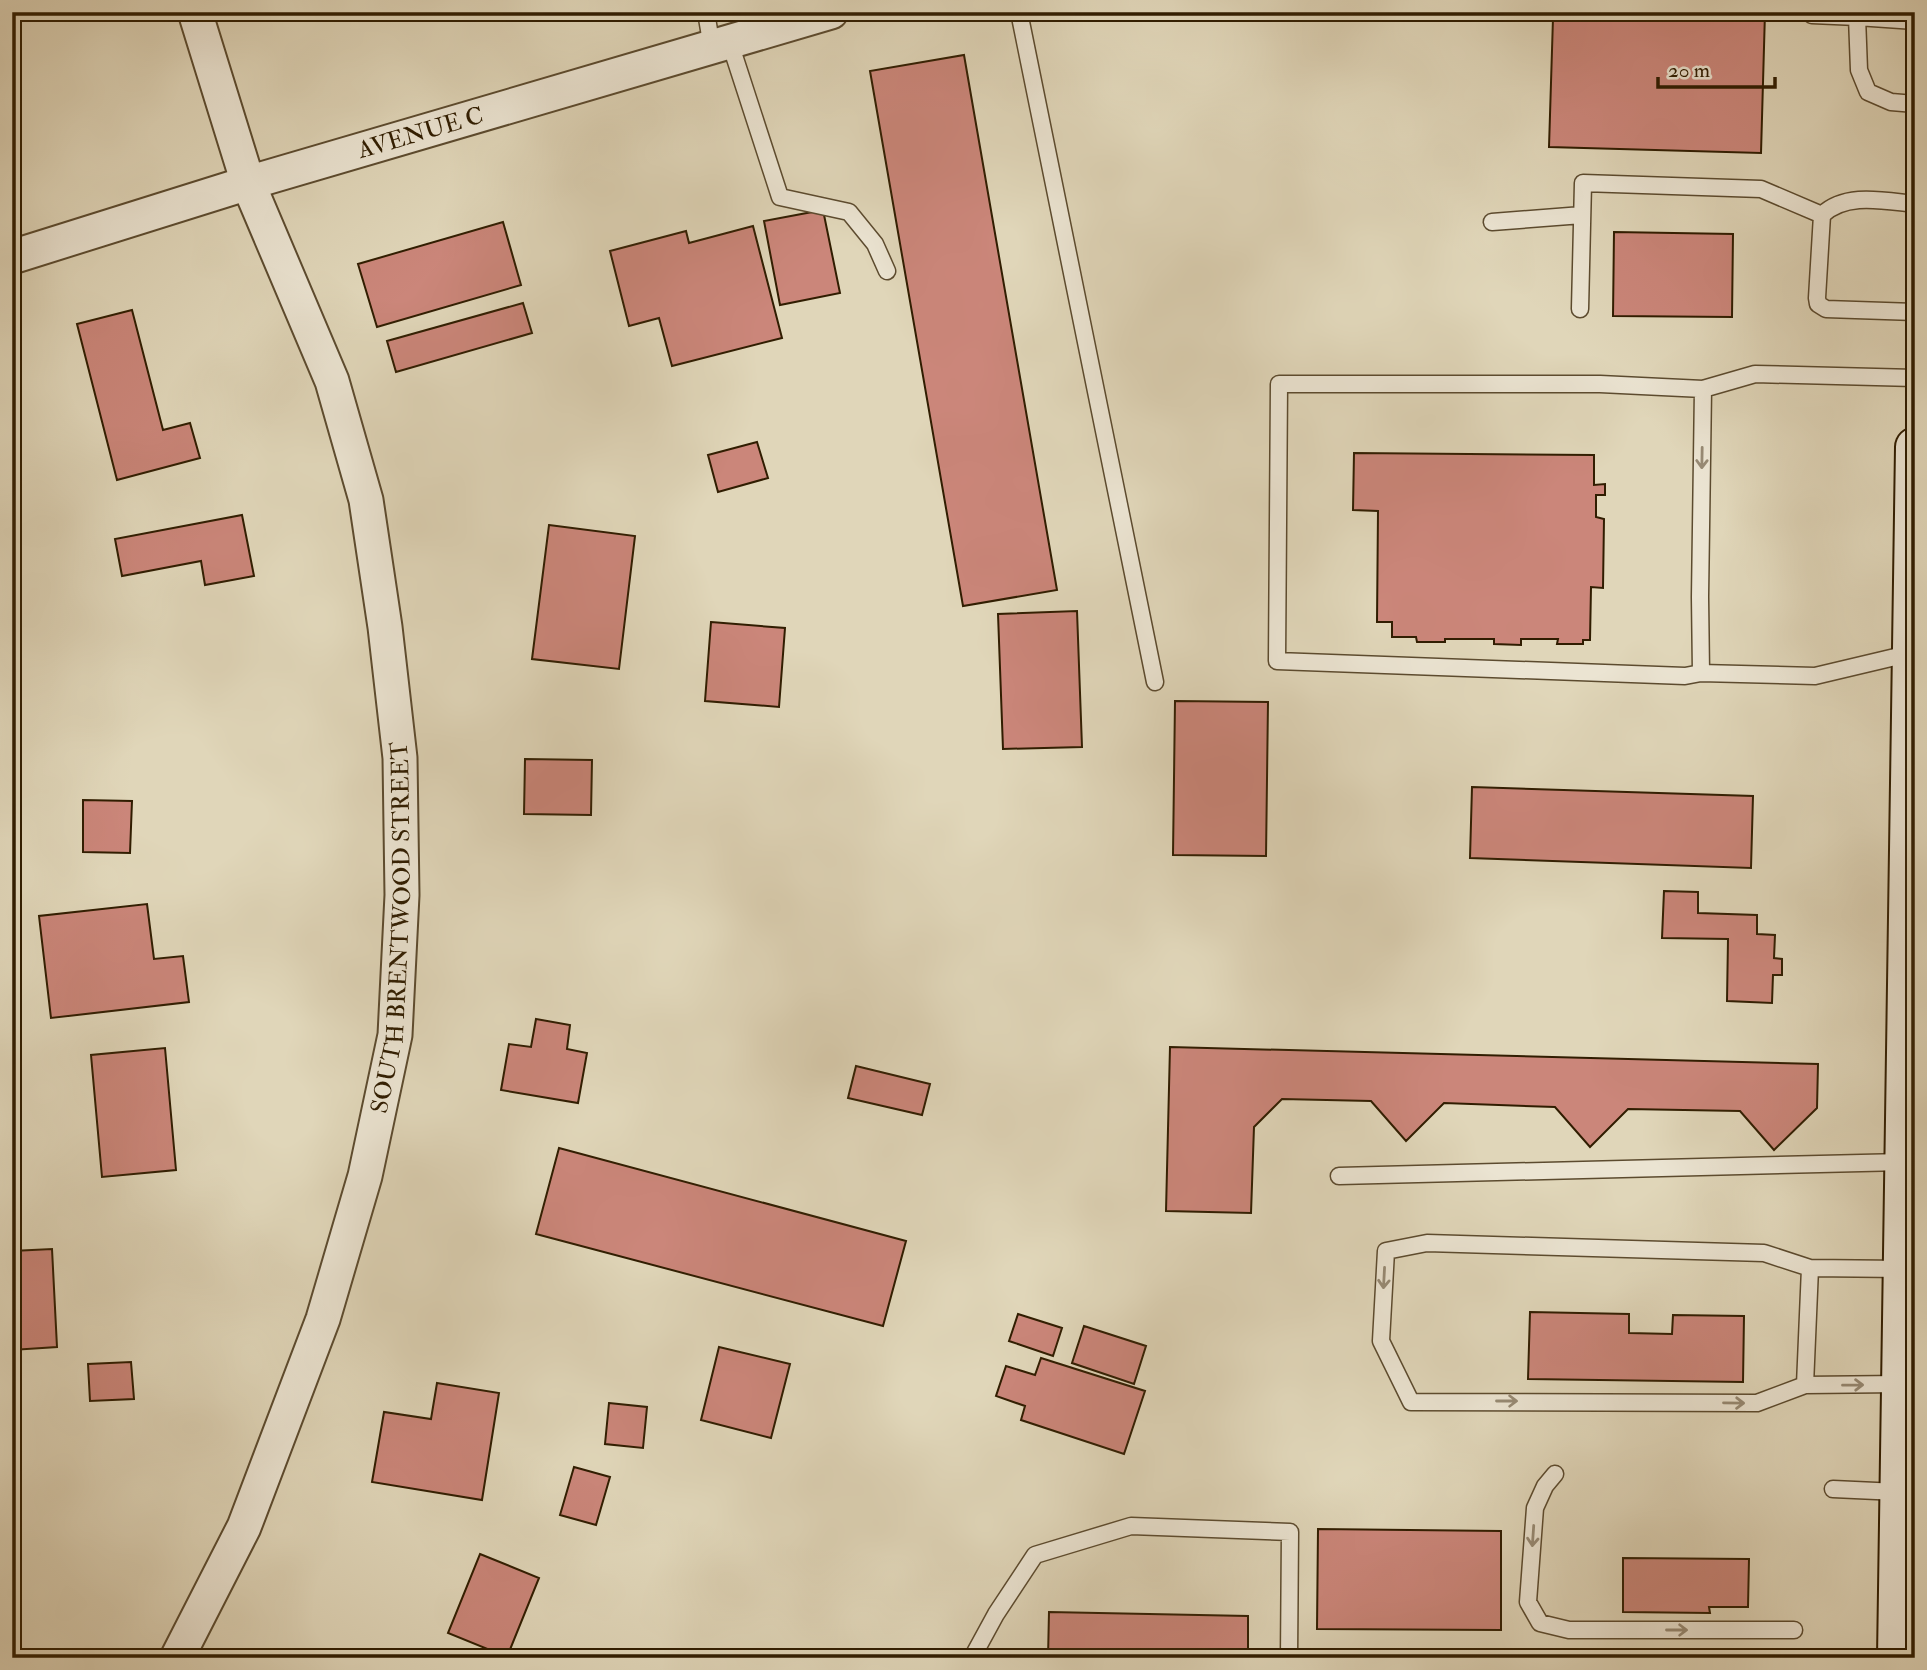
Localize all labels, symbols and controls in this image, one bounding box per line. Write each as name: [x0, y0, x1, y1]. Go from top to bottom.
scale bar: [1658, 46, 1775, 90]
text: 20 m: [1668, 57, 1710, 84]
street label: AVENUE C: [353, 100, 487, 166]
one-way arrow: [1695, 446, 1709, 469]
street label: SOUTH BRENTWOOD STREET: [364, 739, 418, 1116]
one-way arrow: [1378, 1266, 1391, 1289]
one-way arrow: [1841, 1378, 1864, 1391]
one-way arrow: [1495, 1395, 1518, 1408]
one-way arrow: [1723, 1396, 1746, 1410]
one-way arrow: [1526, 1525, 1539, 1547]
one-way arrow: [1665, 1623, 1688, 1637]

